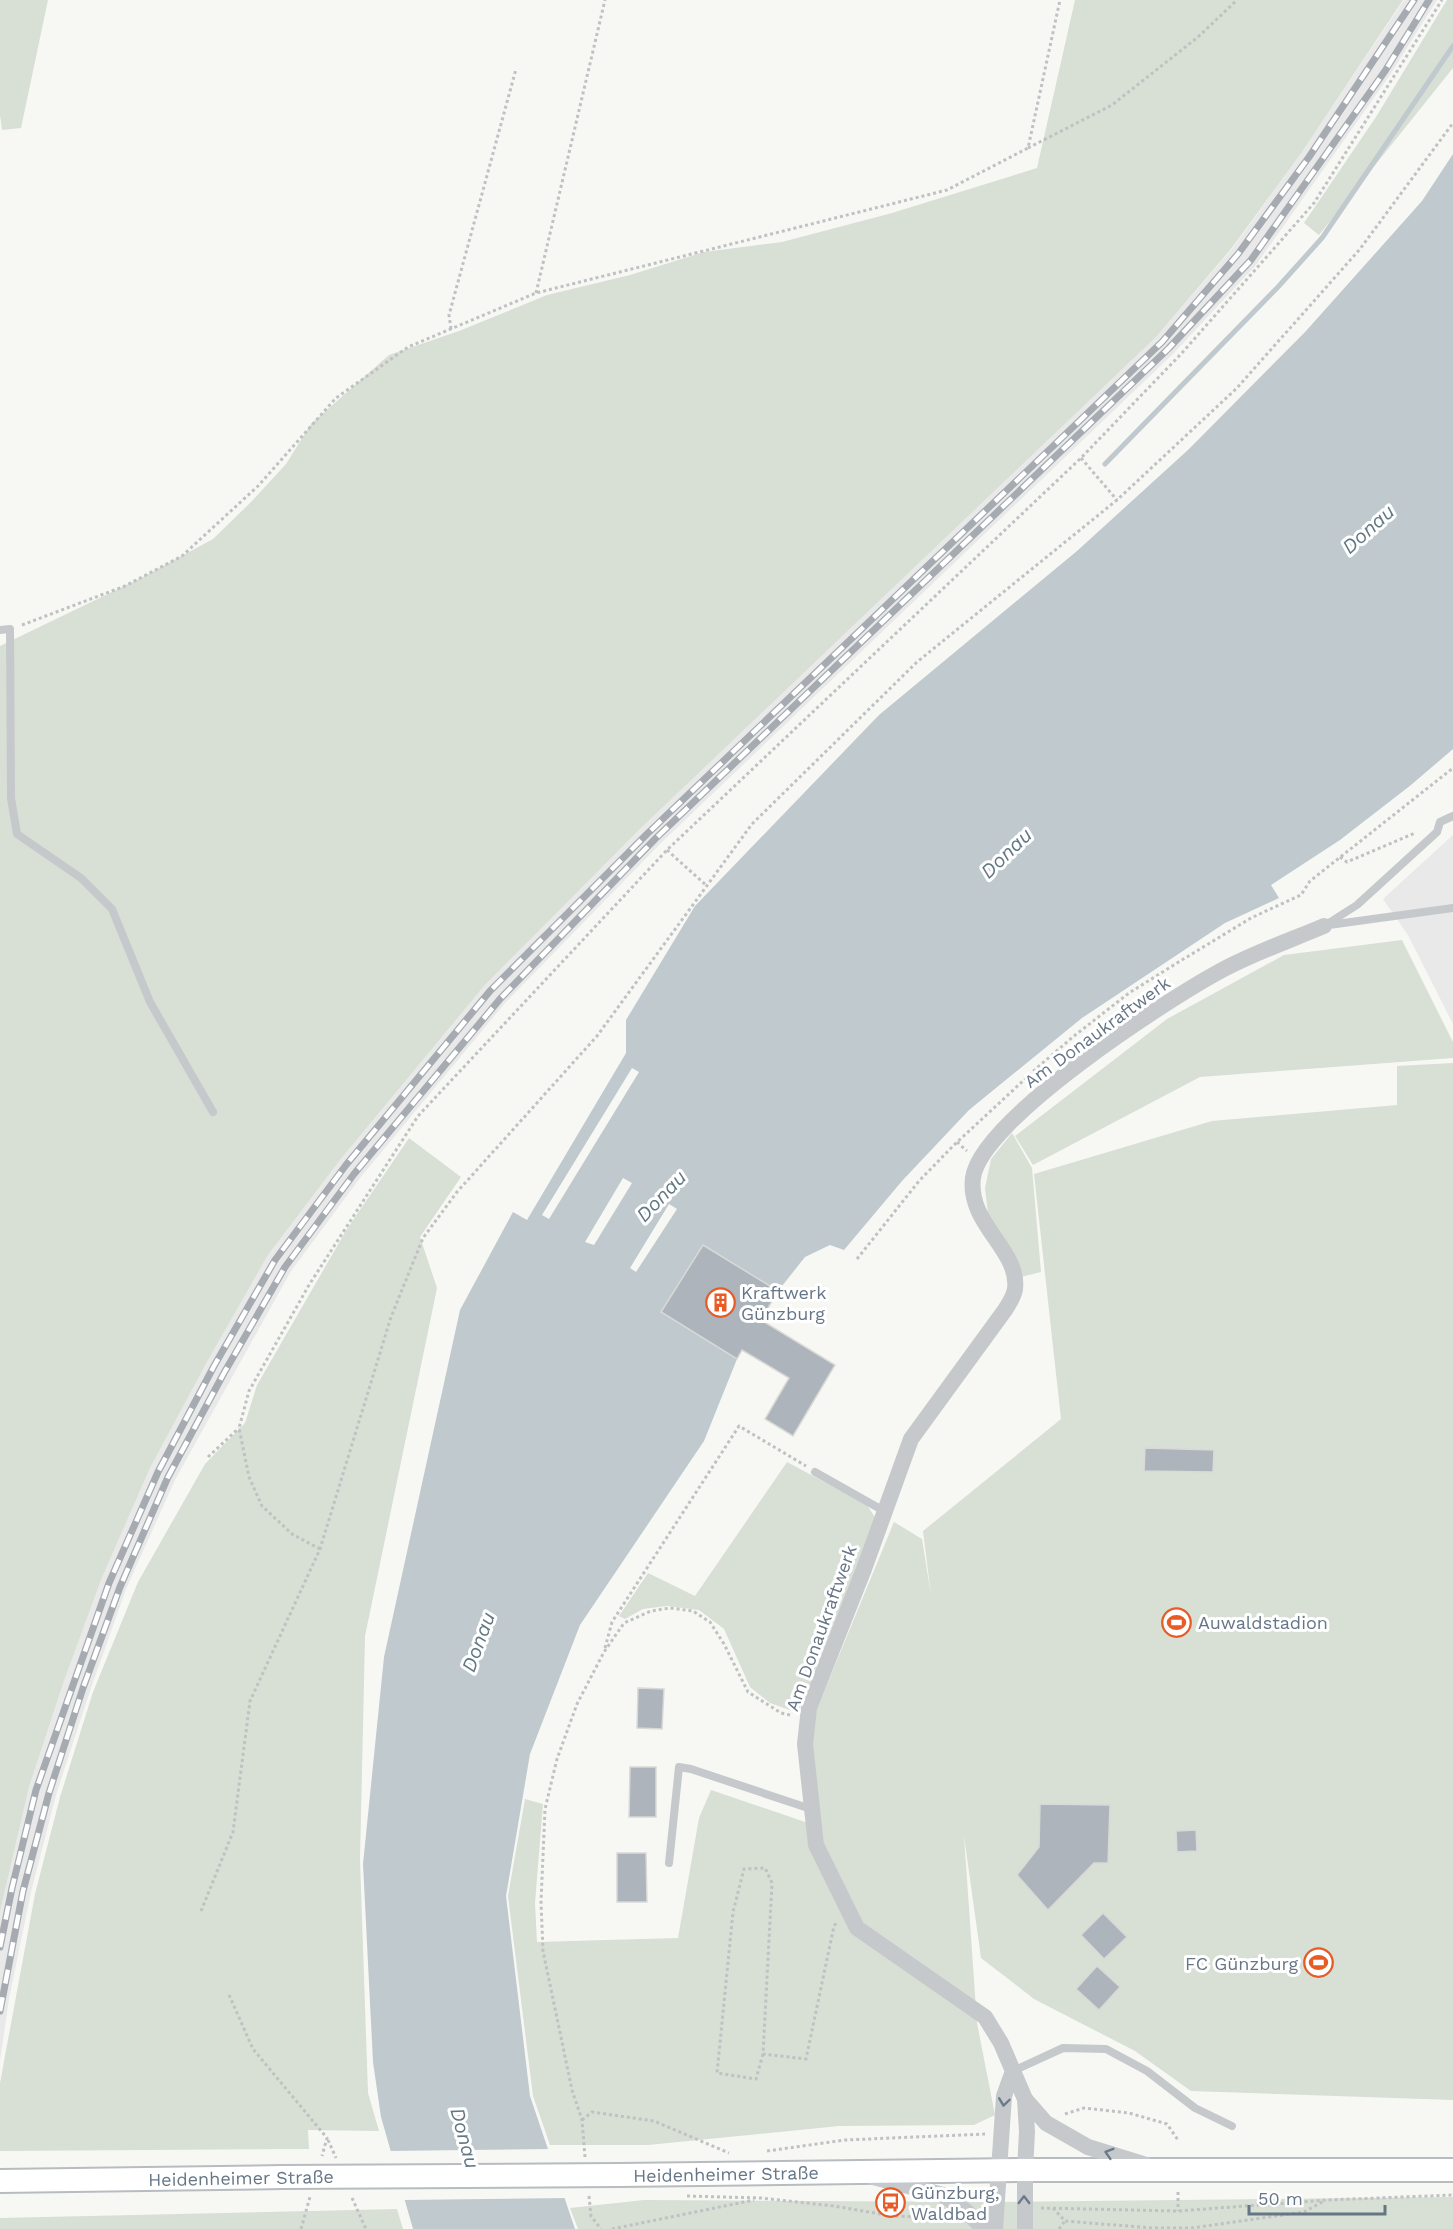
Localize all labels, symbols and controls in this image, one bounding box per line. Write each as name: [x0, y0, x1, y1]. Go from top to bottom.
water label: Donau: [1337, 499, 1399, 559]
water label: Donau: [975, 823, 1037, 883]
street label: Am Donaukraftwerk: [1020, 972, 1174, 1092]
water label: Donau: [631, 1165, 691, 1227]
place label: Kraftwerk Günzburg: [741, 1282, 826, 1324]
building icon: Kraftwerk Günzburg: [704, 1286, 736, 1318]
street label: Am Donaukraftwerk: [781, 1542, 861, 1714]
sports icon: Auwaldstadion: [1161, 1606, 1193, 1638]
water label: Donau: [456, 1609, 500, 1675]
place label: Auwaldstadion: [1198, 1612, 1328, 1633]
sports icon: FC Günzburg: [1303, 1947, 1335, 1979]
place label: FC Günzburg: [1185, 1953, 1298, 1974]
one-way arrow: [999, 2097, 1011, 2107]
water label: Donau: [445, 2105, 485, 2171]
one-way arrow: [1104, 2148, 1114, 2160]
street label: Heidenheimer Straße: [633, 2162, 819, 2186]
street label: Heidenheimer Straße: [148, 2166, 334, 2190]
scale bar: [1249, 2178, 1386, 2216]
place label: Günzburg, Waldbad: [911, 2182, 1000, 2224]
bus stop icon: Günzburg, Waldbad: [874, 2186, 906, 2218]
text: 50 m: [1258, 2188, 1303, 2209]
one-way arrow: [1018, 2195, 1030, 2204]

